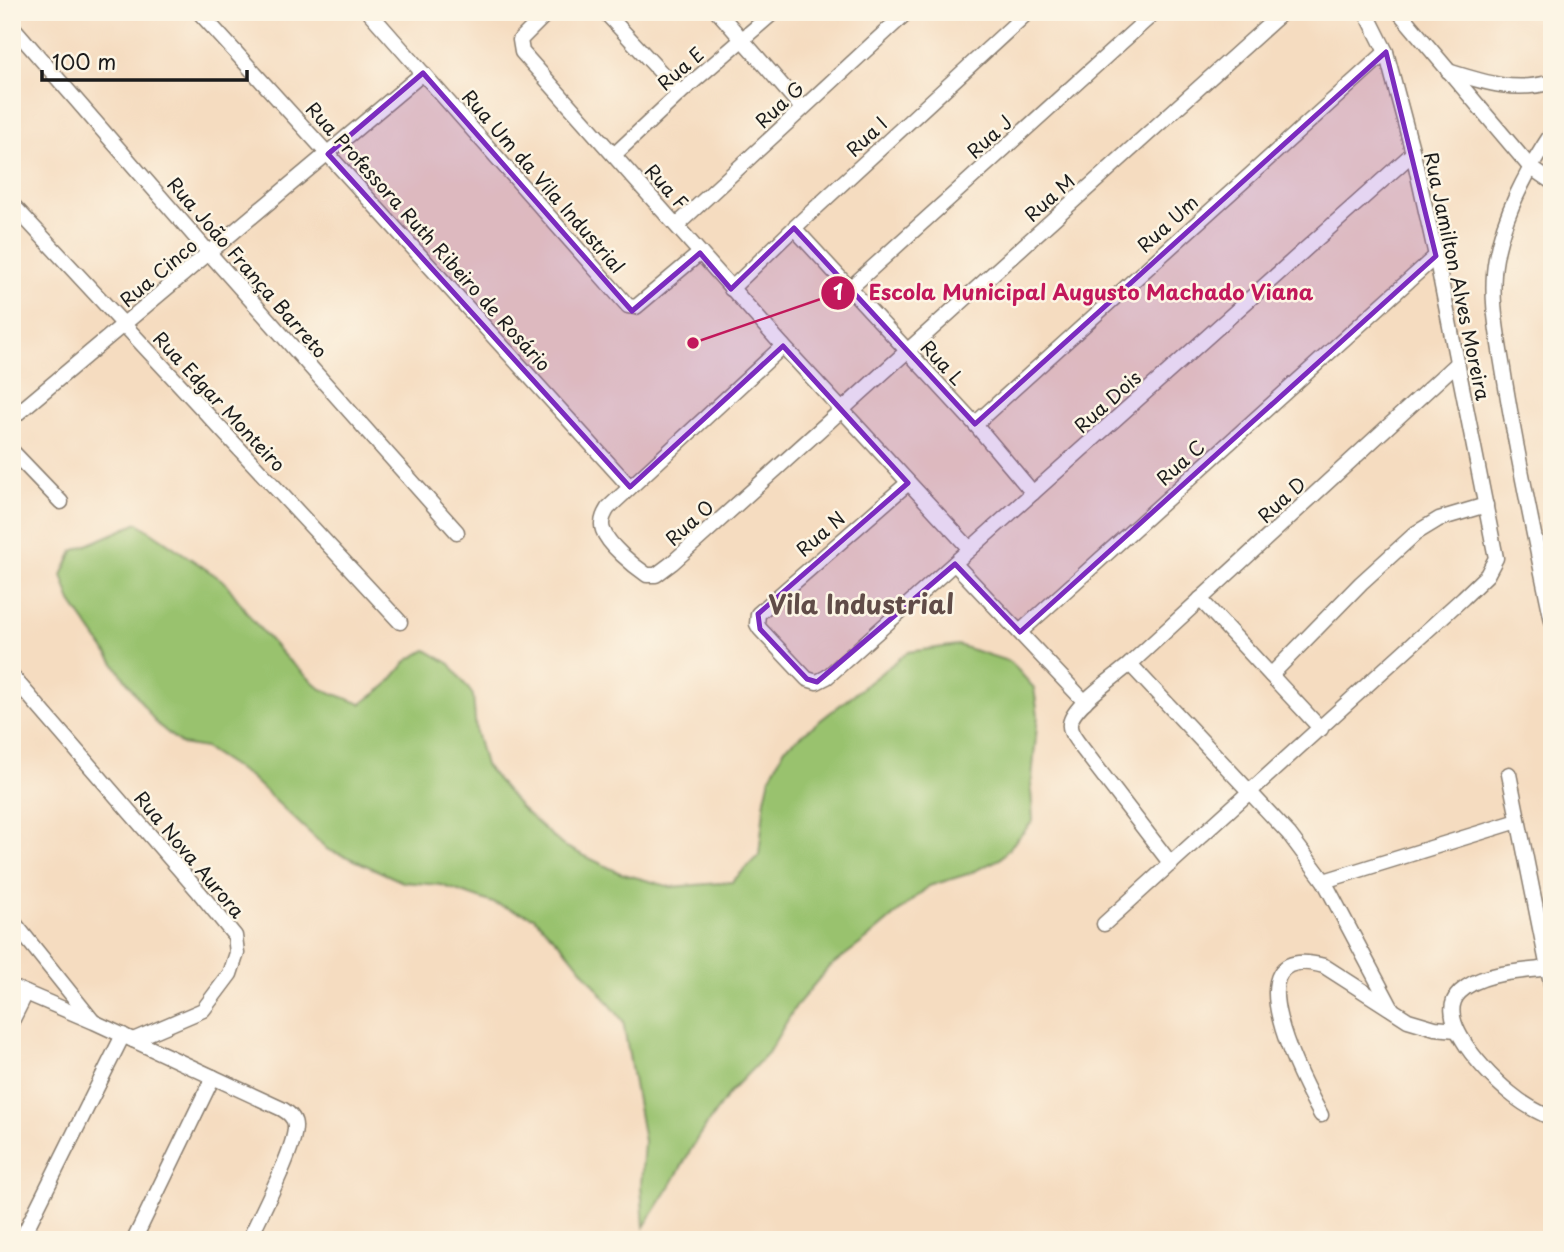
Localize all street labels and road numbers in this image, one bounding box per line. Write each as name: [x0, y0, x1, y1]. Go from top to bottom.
street label: Rua E: [651, 40, 709, 96]
street label: Rua G: [748, 74, 810, 134]
street label: Rua Um da Vila Industrial: [456, 83, 632, 279]
street label: Rua Professora Ruth Ribeiro de Rosário: [300, 95, 558, 377]
street label: Rua J: [960, 108, 1018, 164]
street label: Rua I: [839, 110, 893, 162]
street label: Rua Jamilton Alves Moreira: [1418, 149, 1498, 403]
street label: Rua F: [639, 157, 695, 215]
street label: Rua M: [1017, 167, 1081, 227]
street label: Rua João França Barreto: [161, 170, 335, 364]
street label: Rua Um: [1130, 188, 1204, 258]
street label: Rua Cinco: [113, 231, 203, 313]
street label: Rua Edgar Monteiro: [147, 325, 293, 477]
street label: Rua L: [915, 333, 971, 391]
street label: Rua Dois: [1067, 363, 1147, 439]
street label: Rua C: [1150, 433, 1210, 491]
street label: Rua D: [1251, 469, 1311, 529]
street label: Rua O: [658, 493, 720, 551]
street label: Rua N: [789, 504, 851, 562]
street label: Rua Nova Aurora: [128, 784, 252, 924]

